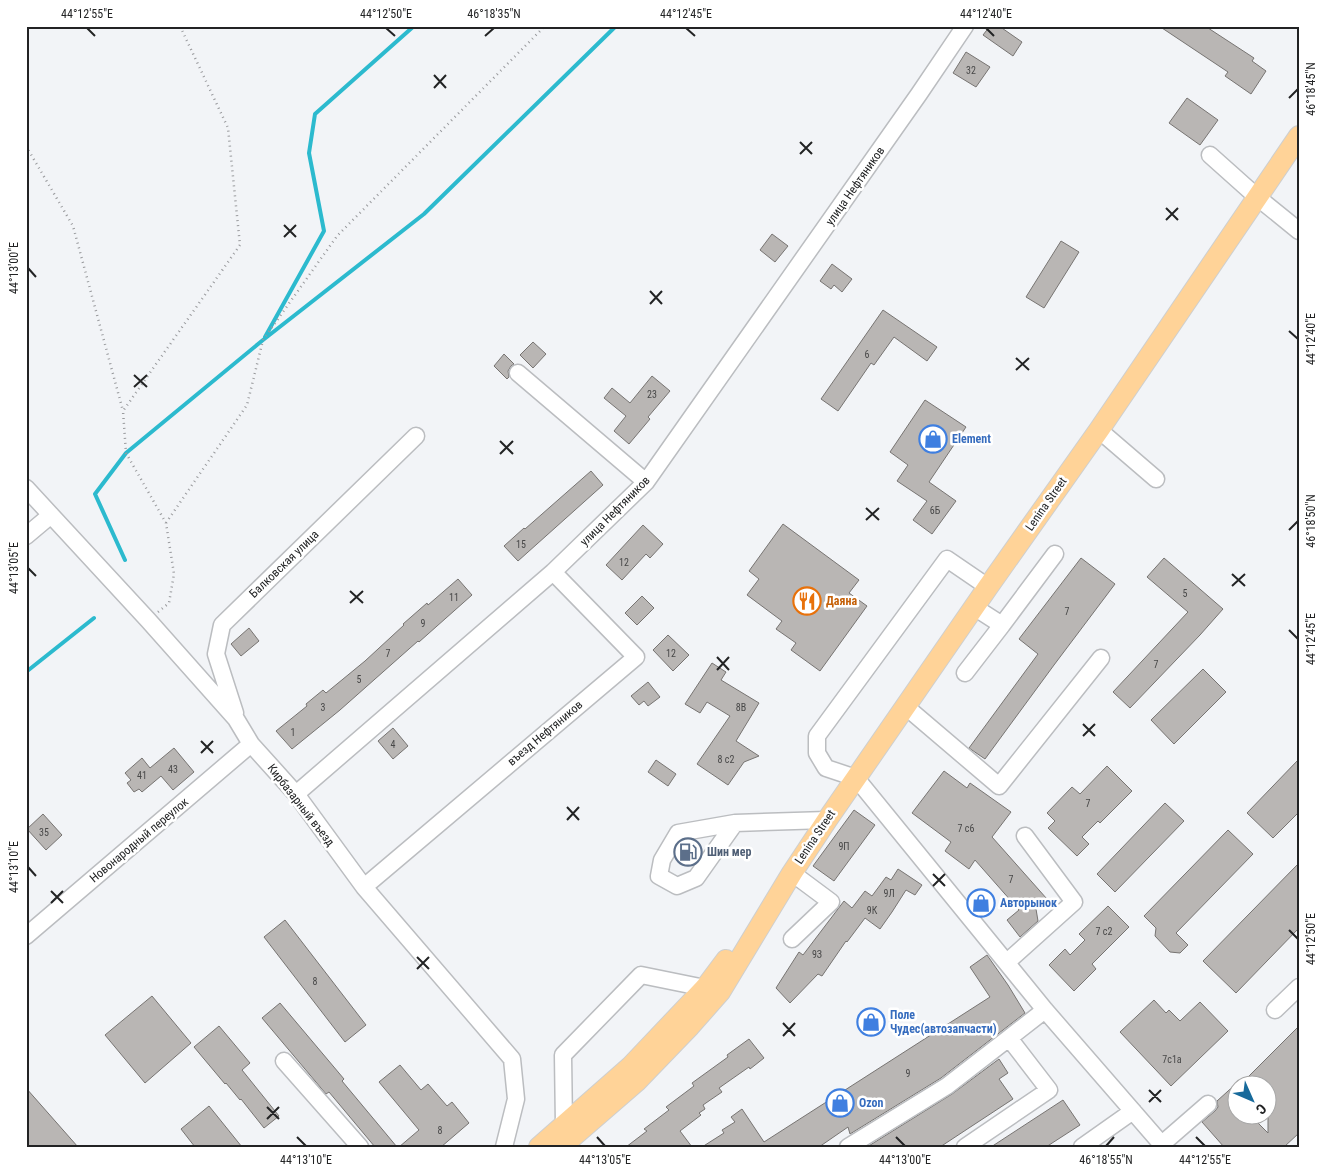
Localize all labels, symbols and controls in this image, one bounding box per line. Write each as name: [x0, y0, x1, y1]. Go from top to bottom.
text: 44°12'55"E: [61, 7, 113, 21]
text: 44°12'50"E: [360, 7, 412, 21]
text: 46°18'35"N: [467, 7, 521, 21]
text: 44°12'45"E: [660, 7, 712, 21]
text: 44°12'40"E: [960, 7, 1012, 21]
text: 46°18'45"N: [1304, 62, 1318, 116]
house number: 32: [966, 65, 976, 76]
street label: улица Нефтяников: [823, 144, 887, 228]
text: 44°13'00"E: [7, 242, 21, 294]
text: 44°12'40"E: [1304, 313, 1318, 365]
house number: 6: [865, 349, 870, 360]
house number: 23: [647, 389, 657, 400]
shop icon: Element: [918, 424, 948, 454]
place label: Element: [952, 432, 991, 446]
street label: улица Нефтяников: [577, 473, 653, 549]
street label: Lenina Street: [1022, 474, 1070, 534]
text: 46°18'50"N: [1304, 494, 1318, 548]
house number: 6Б: [930, 505, 941, 516]
street label: Балковская улица: [246, 527, 322, 601]
house number: 15: [516, 539, 526, 550]
text: 44°13'05"E: [7, 542, 21, 594]
house number: 12: [619, 557, 629, 568]
restaurant icon: Даяна: [792, 586, 822, 616]
house number: 5: [1183, 588, 1188, 599]
house number: 11: [449, 592, 459, 603]
place label: Даяна: [826, 594, 857, 608]
house number: 7: [1065, 606, 1070, 617]
text: 44°12'45"E: [1304, 613, 1318, 665]
house number: 9: [421, 618, 426, 629]
house number: 7: [386, 648, 391, 659]
house number: 12: [666, 648, 676, 659]
house number: 7: [1154, 659, 1159, 670]
house number: 5: [357, 674, 362, 685]
street label: въезд Нефтяников: [505, 698, 585, 768]
house number: 3: [321, 702, 326, 713]
house number: 8В: [736, 702, 746, 713]
house number: 1: [291, 727, 295, 738]
house number: 4: [391, 739, 396, 750]
house number: 8 с2: [718, 754, 734, 765]
street label: Кирбазарный въезд: [265, 761, 338, 849]
house number: 43: [168, 764, 178, 775]
house number: 41: [137, 770, 147, 781]
street label: Новонародный переулок: [87, 795, 191, 885]
house number: 7: [1086, 798, 1091, 809]
street label: Lenina Street: [792, 807, 838, 867]
house number: 7 с6: [958, 823, 974, 834]
house number: 35: [39, 827, 49, 838]
fuel station icon: Шин мер: [673, 837, 703, 867]
text: 44°13'10"E: [7, 841, 21, 893]
house number: 9П: [838, 841, 850, 852]
place label: Шин мер: [707, 845, 751, 859]
house number: 7: [1009, 874, 1014, 885]
house number: 9Л: [883, 888, 895, 899]
shop icon: Авторынок: [966, 888, 996, 918]
place label: Авторынок: [1000, 896, 1057, 910]
house number: 9К: [867, 905, 878, 916]
text: 44°12'50"E: [1304, 913, 1318, 965]
house number: 7 с2: [1096, 926, 1112, 937]
house number: 9З: [812, 949, 822, 960]
house number: 8: [313, 976, 318, 987]
shop icon: Поле Чудес(автозапчасти): [856, 1007, 886, 1037]
place label: Поле Чудес(автозапчасти): [890, 1008, 997, 1036]
house number: 7с1а: [1162, 1054, 1182, 1065]
house number: 9: [906, 1068, 911, 1079]
north arrow: [1228, 1076, 1278, 1126]
shop icon: Ozon: [825, 1088, 855, 1118]
place label: Ozon: [859, 1096, 884, 1110]
text: С: [1253, 1101, 1270, 1118]
house number: 8: [438, 1125, 443, 1136]
text: 44°13'10"E: [280, 1153, 332, 1167]
text: 44°13'05"E: [579, 1153, 631, 1167]
text: 44°13'00"E: [879, 1153, 931, 1167]
text: 46°18'55"N: [1079, 1153, 1133, 1167]
text: 44°12'55"E: [1179, 1153, 1231, 1167]

